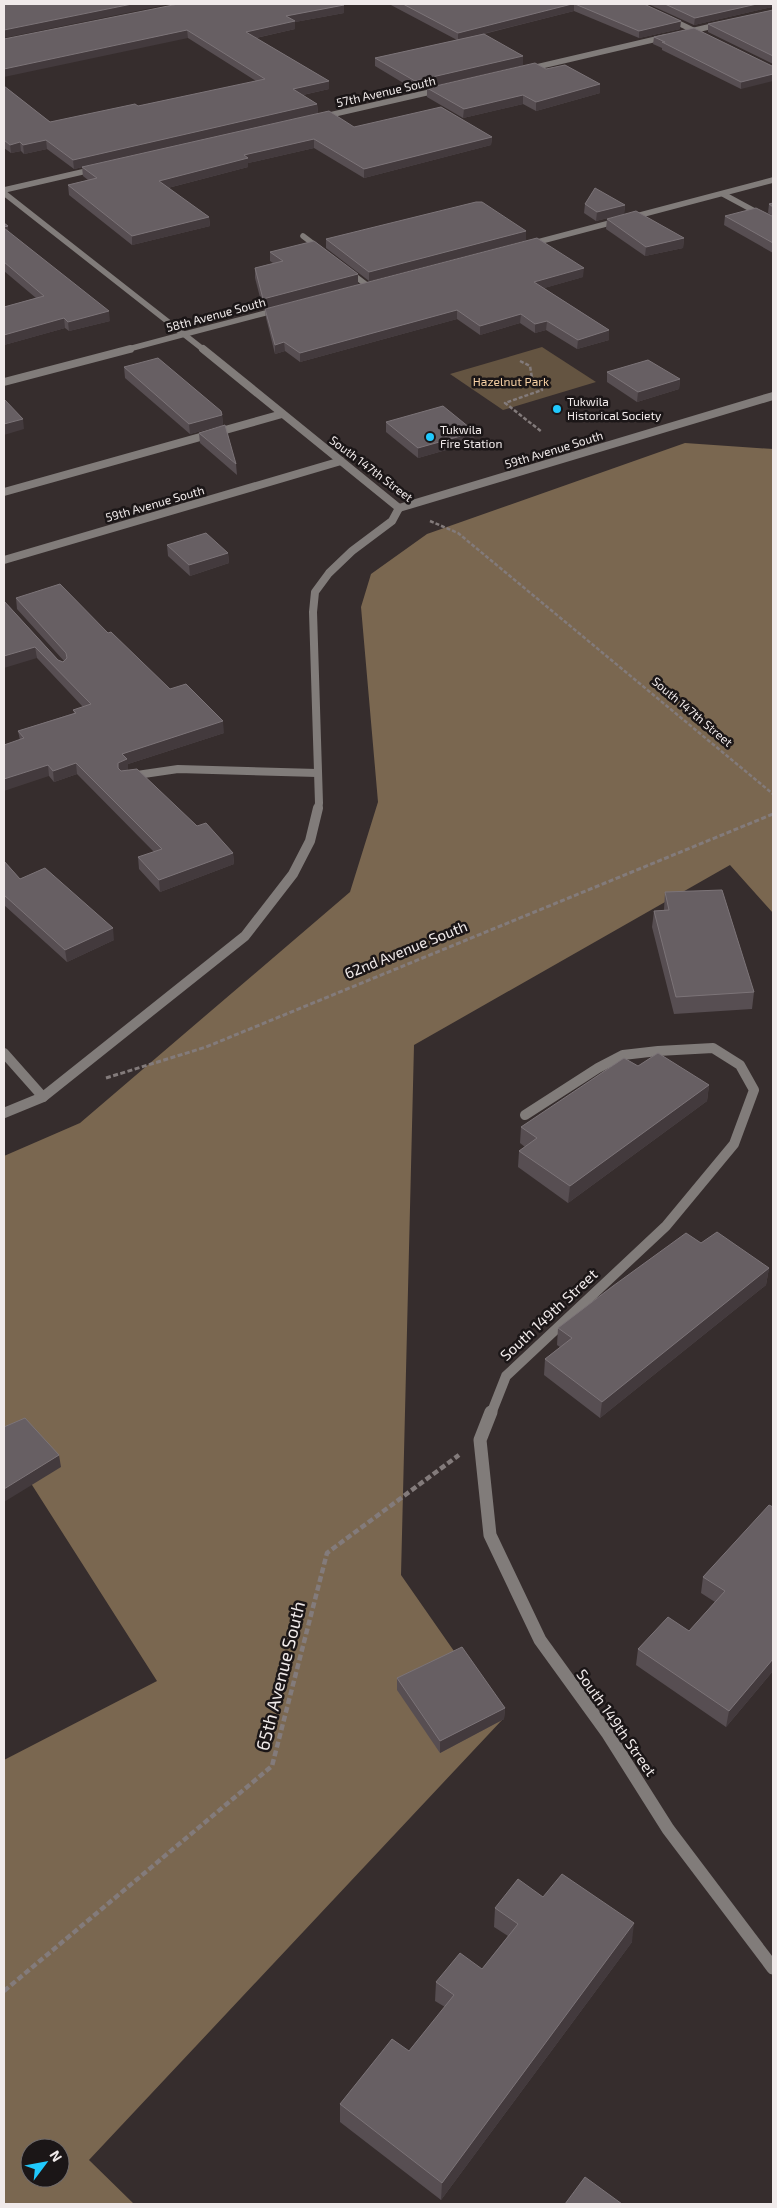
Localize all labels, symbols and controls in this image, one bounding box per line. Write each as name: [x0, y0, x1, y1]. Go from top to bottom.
street label: 57th Avenue South: [335, 73, 437, 109]
street label: 58th Avenue South: [164, 294, 267, 334]
park label: Hazelnut Park: [473, 374, 549, 388]
place label: Tukwila Historical Society: [567, 394, 662, 422]
marker: Tukwila Historical Society: [551, 403, 563, 415]
place label: Tukwila Fire Station: [440, 422, 502, 450]
street label: 59th Avenue South: [503, 427, 605, 471]
marker: Tukwila Fire Station: [424, 431, 436, 443]
street label: South 147th Street: [327, 432, 416, 504]
street label: 59th Avenue South: [104, 482, 206, 524]
street label: South 147th Street: [650, 674, 736, 749]
street label: 62nd Avenue South: [342, 916, 470, 982]
street label: South 149th Street: [496, 1264, 601, 1364]
street label: 65th Avenue South: [251, 1599, 309, 1753]
street label: South 149th Street: [573, 1665, 661, 1780]
north arrow: [20, 2138, 70, 2188]
text: N: [47, 2147, 66, 2165]

